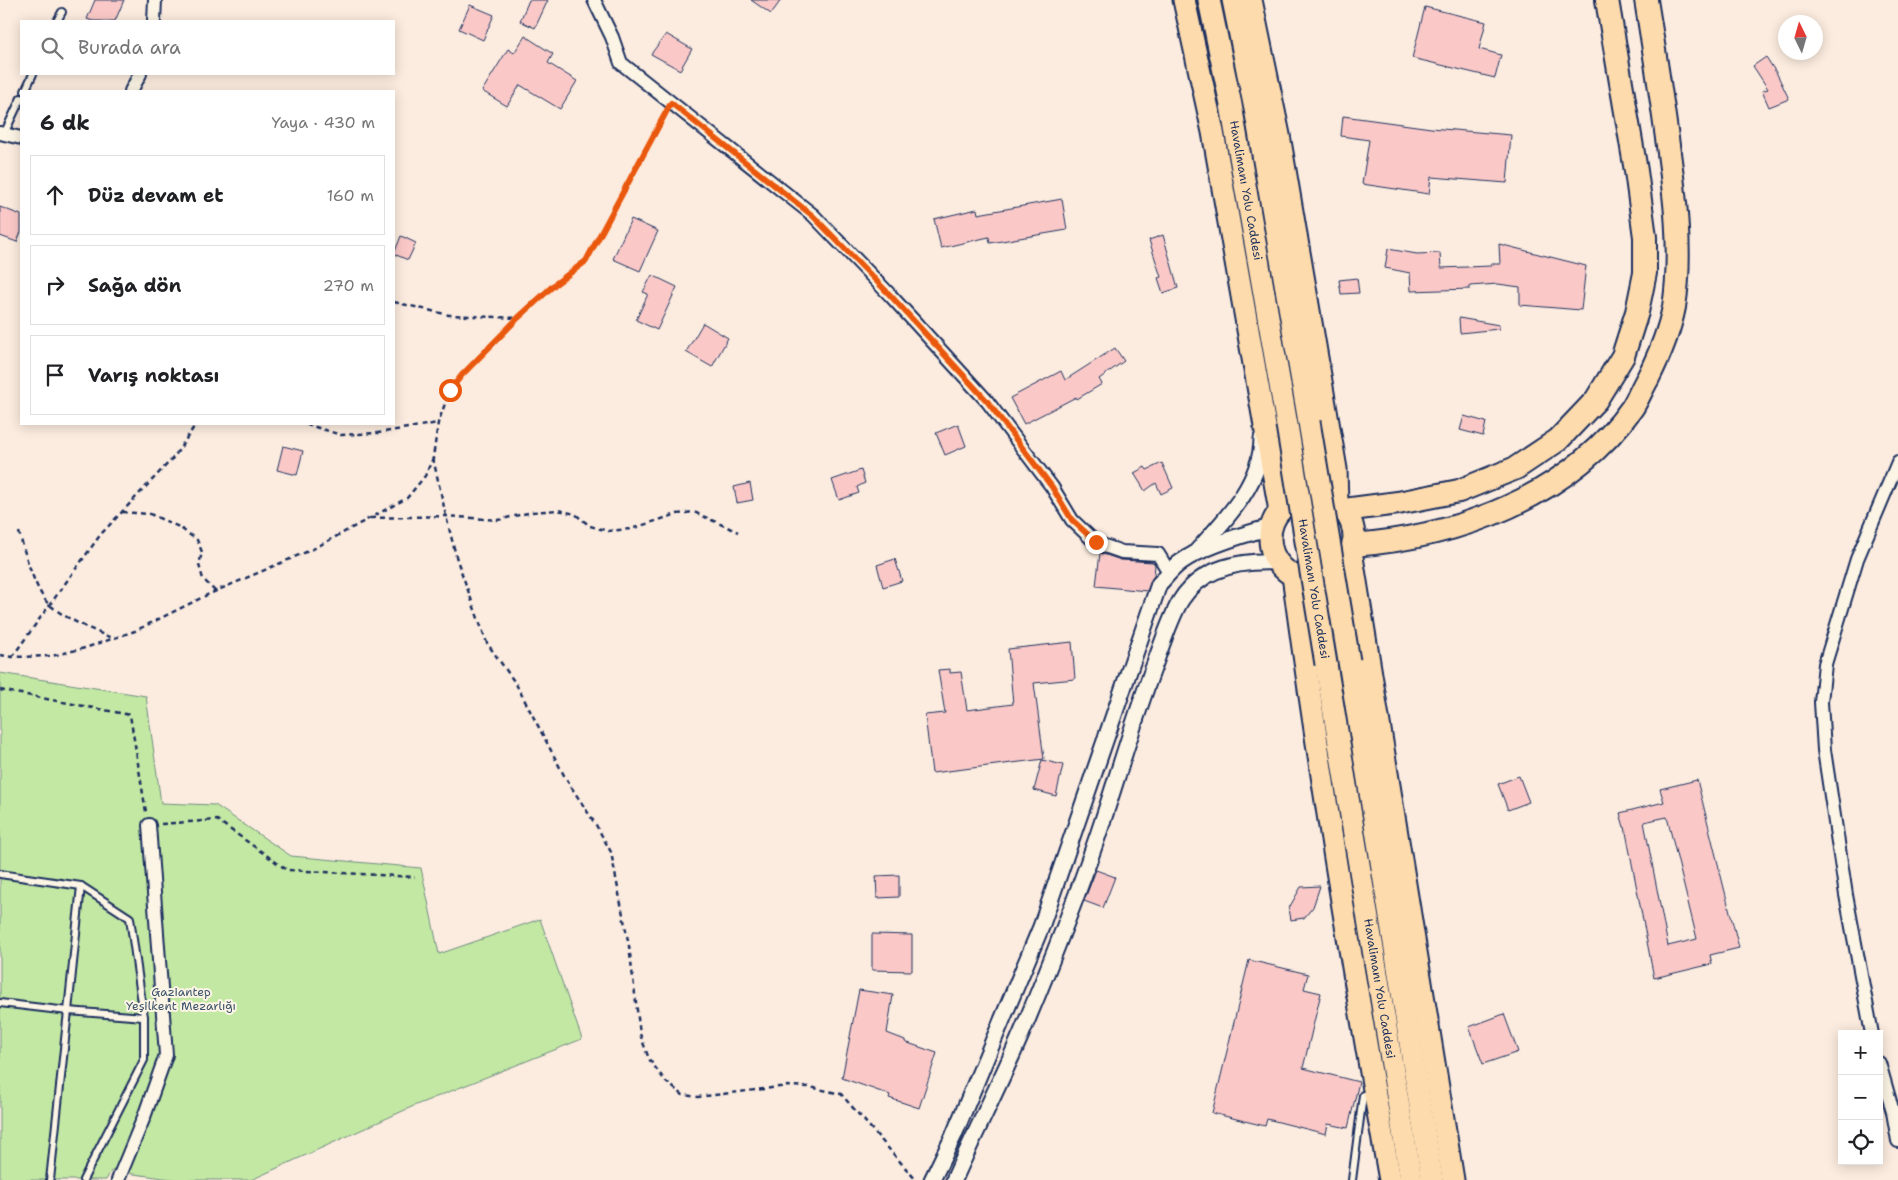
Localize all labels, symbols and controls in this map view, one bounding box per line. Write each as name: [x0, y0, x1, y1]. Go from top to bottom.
north arrow: [1778, 15, 1823, 60]
search box: [20, 20, 395, 75]
icon: search: [38, 34, 66, 62]
text: Burada ara: [78, 35, 181, 60]
text: 6 dk: [40, 109, 90, 137]
text: Yaya · 430 m: [272, 112, 375, 133]
street label: Havalimanı Yolu Caddesi: [1226, 119, 1266, 262]
icon: ahead: [41, 181, 69, 209]
text: Düz devam et: [88, 183, 224, 208]
text: 160 m: [327, 185, 374, 206]
icon: right: [41, 271, 69, 299]
text: Sağa dön: [88, 273, 181, 298]
text: 270 m: [323, 275, 374, 296]
icon: arrive: [41, 361, 69, 389]
text: Varış noktası: [88, 363, 219, 388]
route start: [439, 379, 462, 402]
street label: Havalimanı Yolu Caddesi: [1294, 518, 1333, 660]
route end: [1085, 531, 1108, 554]
street label: Havalimanı Yolu Caddesi: [1360, 917, 1399, 1060]
park label: Gaziantep Yeşilkent Mezarlığı: [126, 984, 236, 1014]
map controls: [1838, 1030, 1883, 1165]
button: +: [1838, 1030, 1883, 1075]
button: −: [1838, 1075, 1883, 1120]
button: locate: [1838, 1120, 1883, 1165]

